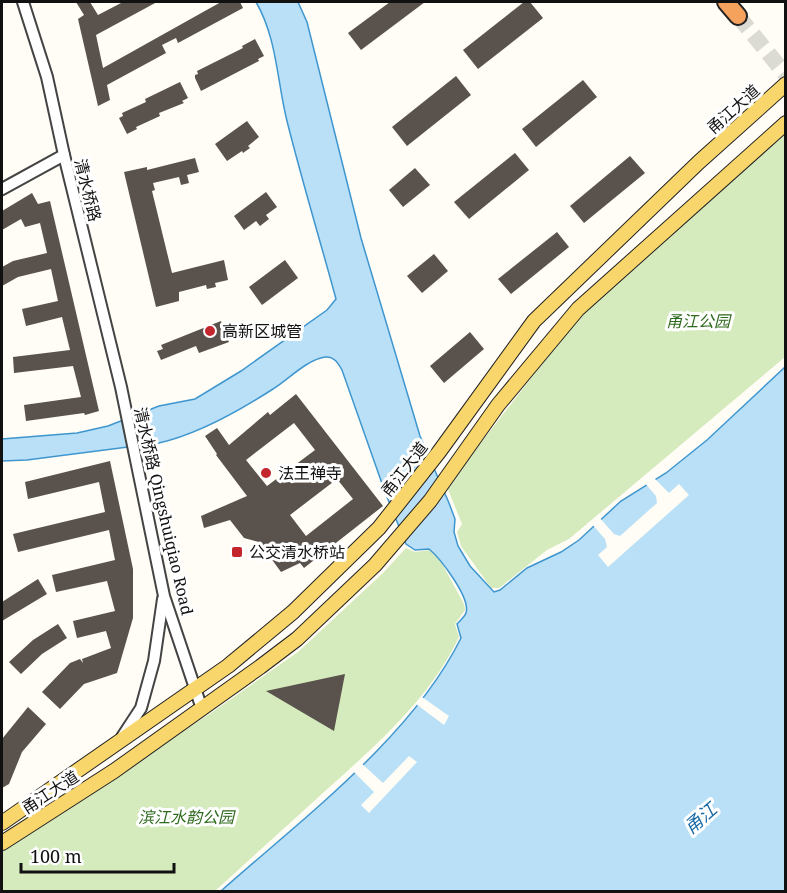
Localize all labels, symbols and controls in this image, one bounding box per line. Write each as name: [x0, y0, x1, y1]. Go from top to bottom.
street label: 甬江大道: [702, 79, 764, 139]
street label: 清水桥路: [70, 156, 106, 224]
park label: 甬江公园: [666, 310, 732, 332]
place label: 高新区城管: [222, 320, 302, 342]
marker: 高新区城管: [203, 324, 217, 338]
street label: 清水桥路 Qingshuiqiao Road: [129, 405, 199, 617]
street label: 甬江大道: [376, 437, 432, 501]
place label: 法王禅寺: [278, 462, 342, 484]
marker: 法王禅寺: [259, 466, 273, 480]
place label: 公交清水桥站: [249, 541, 345, 563]
marker: 公交清水桥站: [230, 545, 244, 559]
street label: 甬江大道: [17, 765, 83, 819]
water label: 甬江: [679, 796, 723, 839]
park label: 滨江水韵公园: [138, 806, 236, 828]
scale bar: [21, 836, 174, 874]
text: 100 m: [30, 844, 82, 868]

